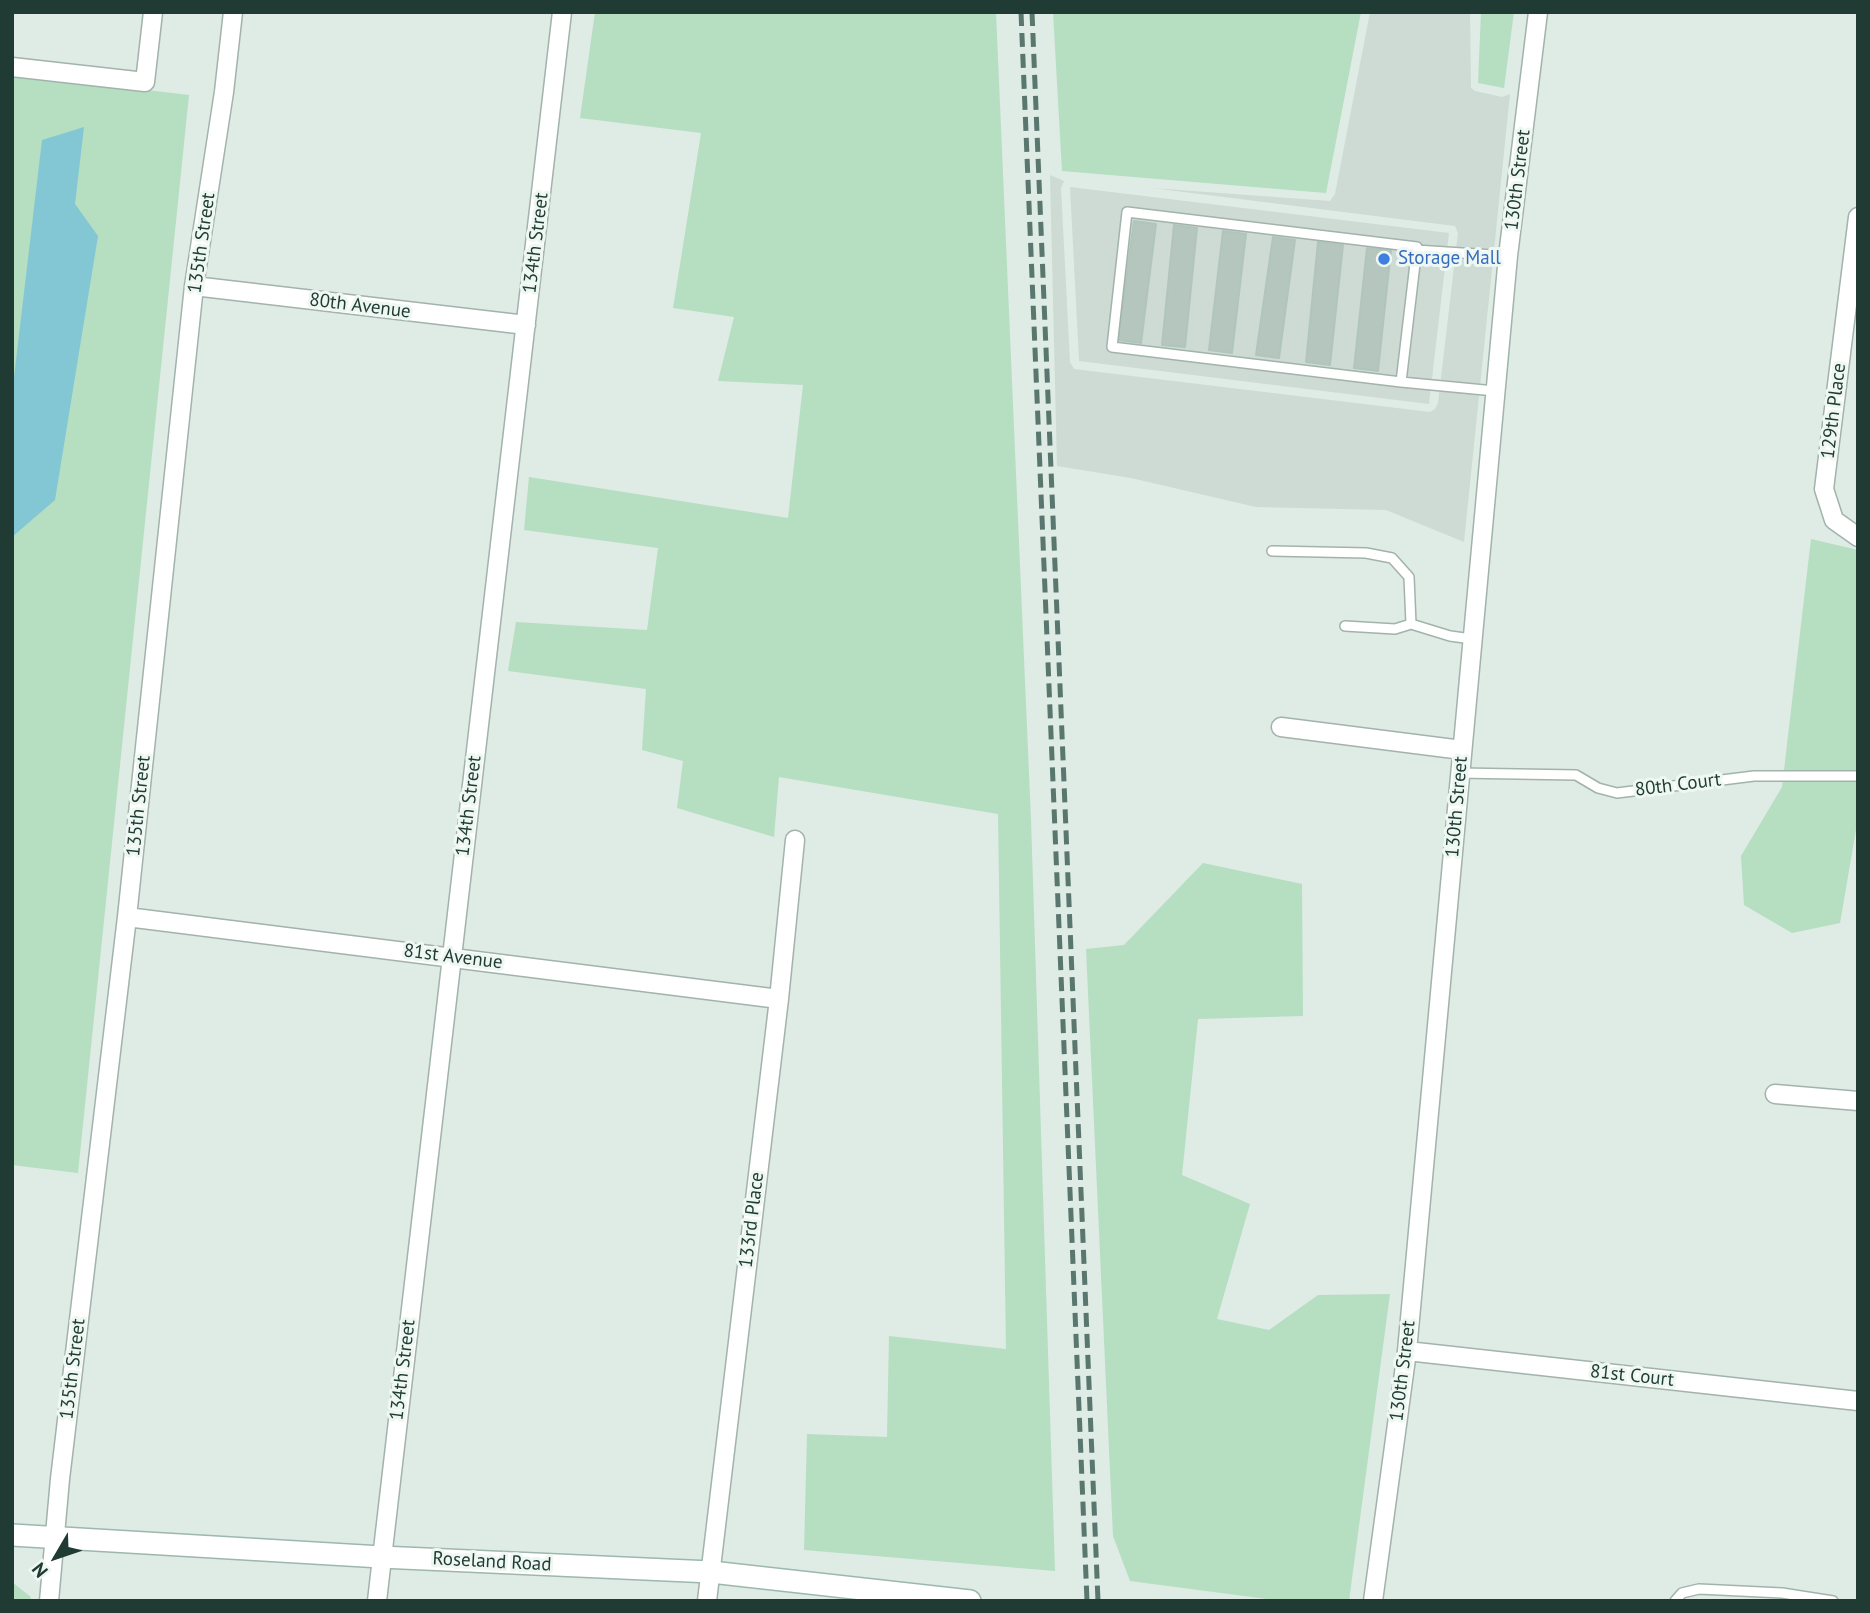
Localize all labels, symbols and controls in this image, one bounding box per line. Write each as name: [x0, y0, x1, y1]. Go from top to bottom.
street label: 130th Street: [1501, 128, 1535, 232]
street label: 135th Street: [184, 191, 220, 295]
street label: 134th Street: [519, 191, 553, 295]
place label: Storage Mall: [1398, 248, 1501, 270]
marker: Storage Mall: [1376, 251, 1392, 267]
street label: 80th Avenue: [308, 288, 412, 324]
street label: 129th Place: [1817, 362, 1851, 460]
street label: 135th Street: [122, 754, 156, 858]
street label: 134th Street: [452, 754, 486, 858]
street label: 130th Street: [1441, 755, 1473, 859]
street label: 80th Court: [1634, 768, 1722, 802]
street label: 81st Avenue: [402, 940, 504, 974]
street label: 133rd Place: [735, 1171, 769, 1269]
street label: 135th Street: [56, 1317, 90, 1421]
street label: 134th Street: [386, 1318, 420, 1422]
street label: 130th Street: [1386, 1319, 1420, 1423]
street label: 81st Court: [1589, 1360, 1675, 1392]
north arrow: [21, 1522, 91, 1592]
street label: Roseland Road: [432, 1547, 552, 1577]
text: N: [26, 1558, 53, 1583]

